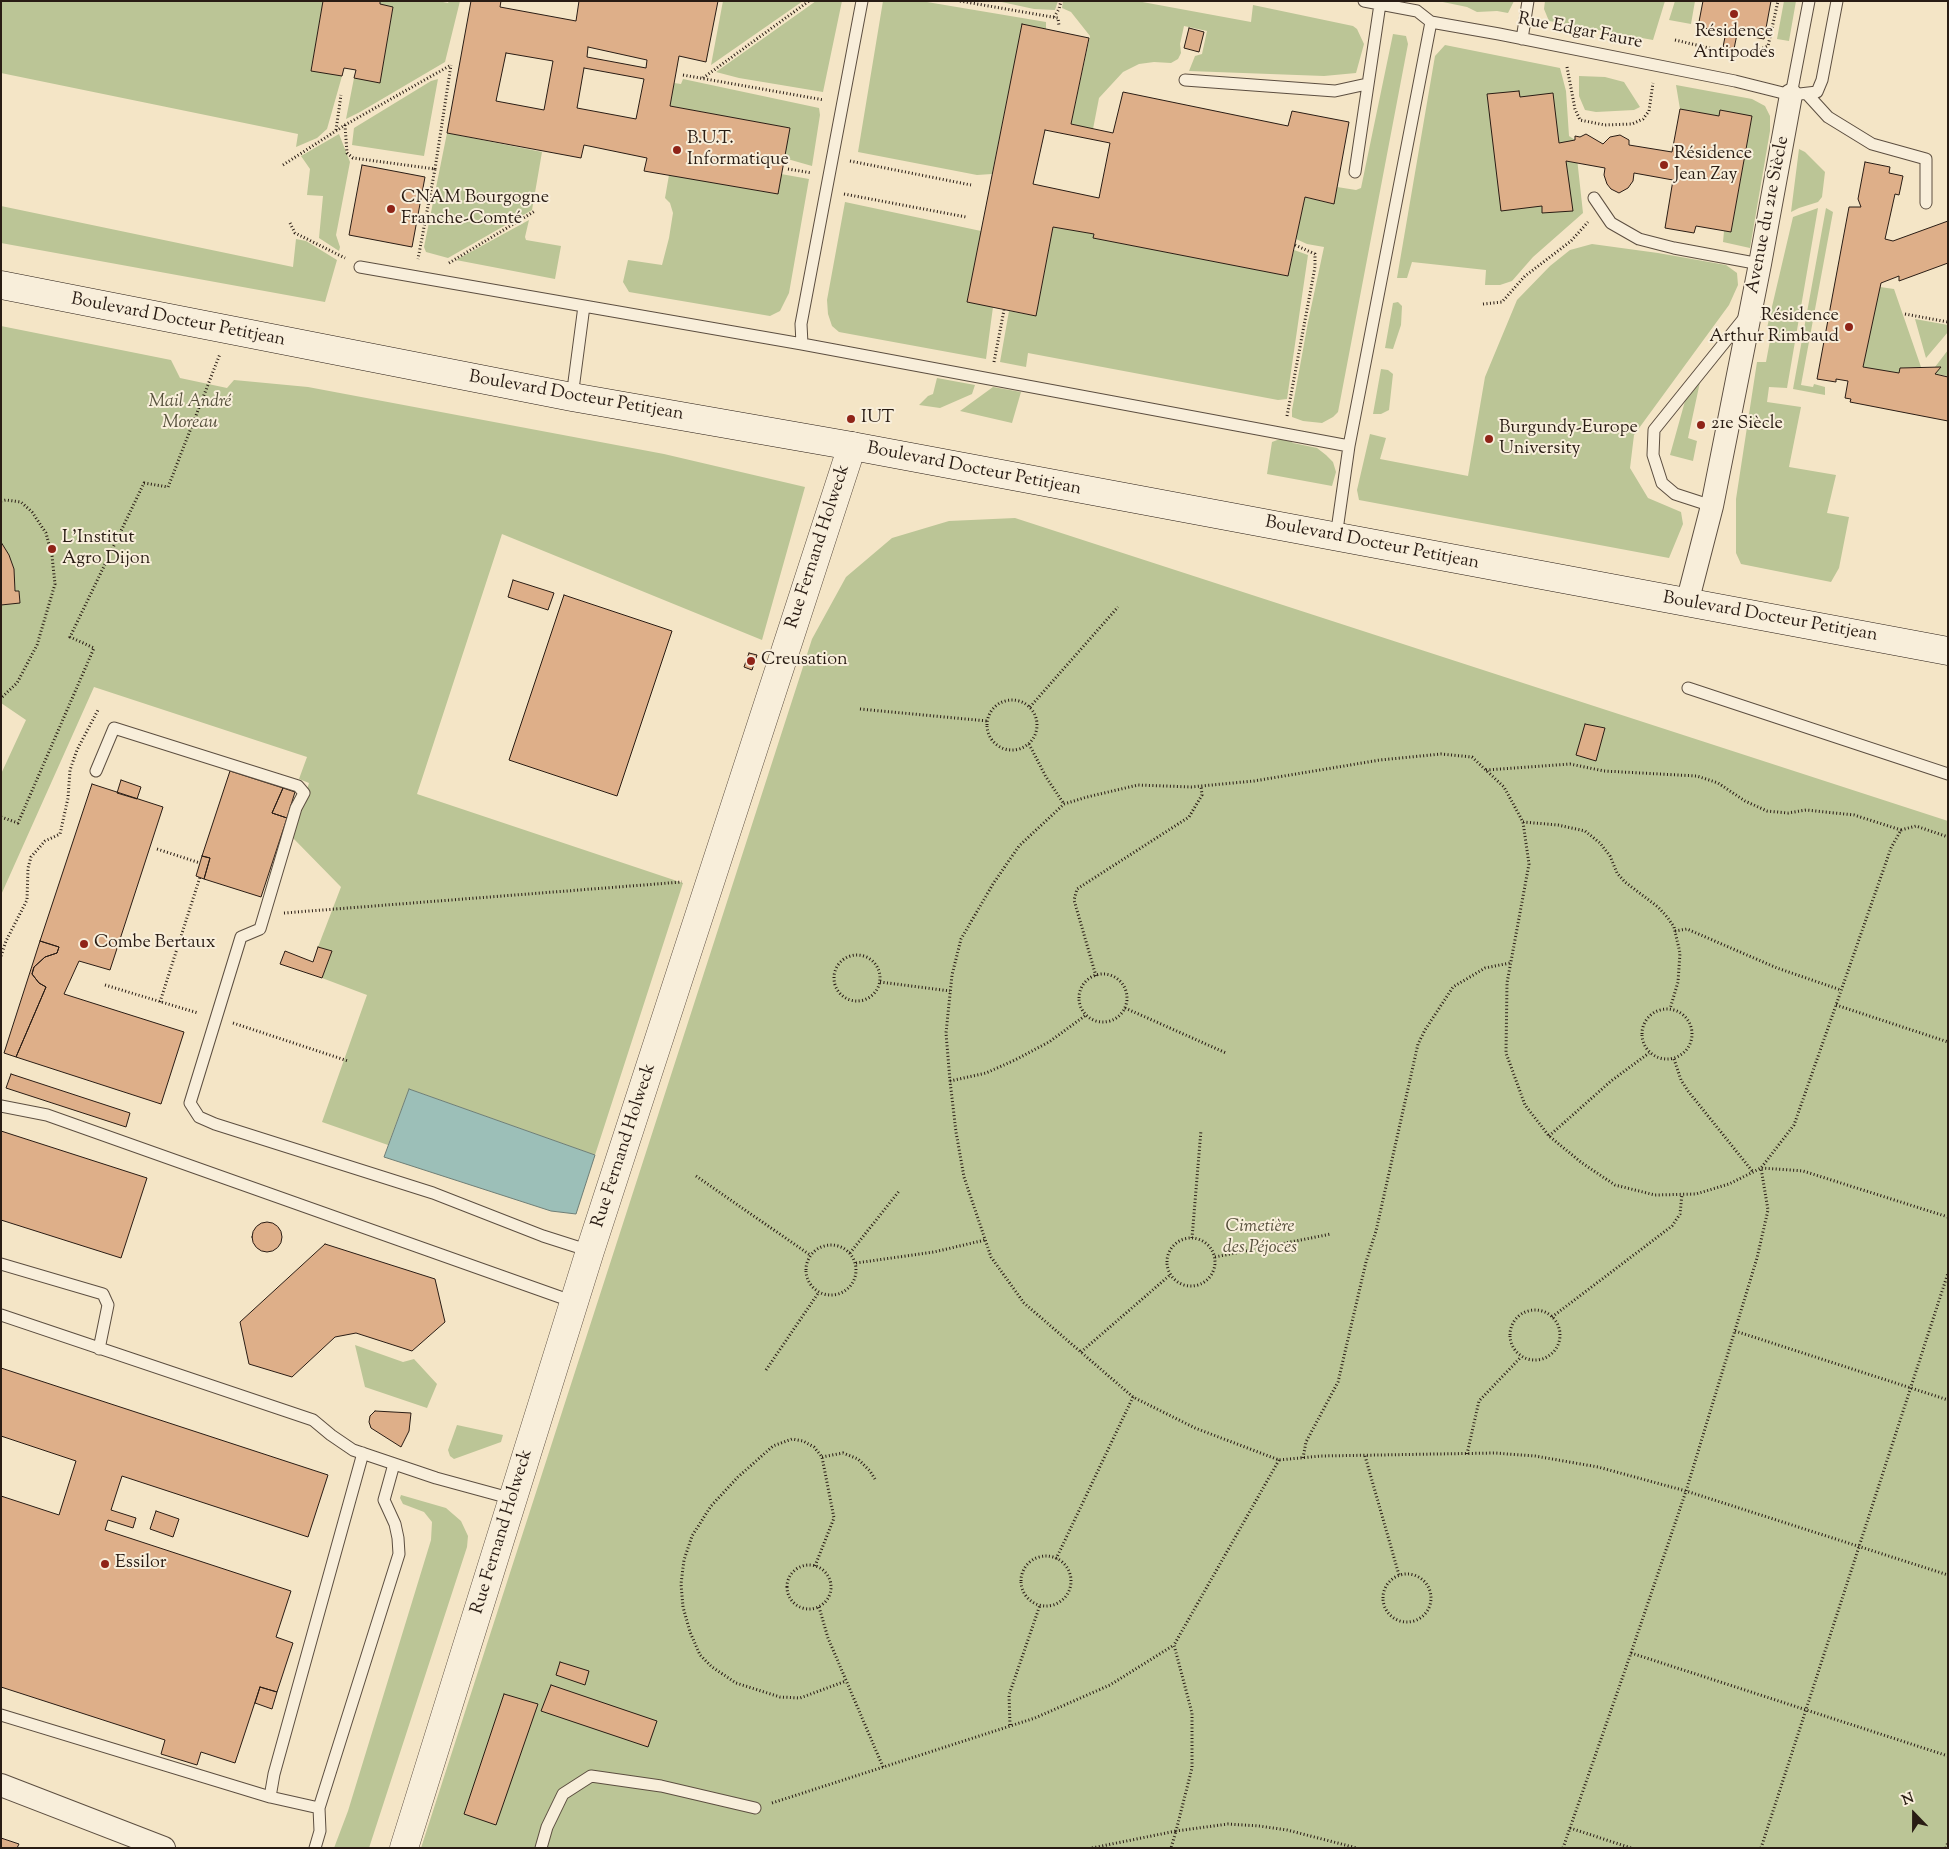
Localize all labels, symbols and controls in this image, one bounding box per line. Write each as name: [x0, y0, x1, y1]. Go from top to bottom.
marker: Résidence Antipodes: [1728, 8, 1740, 20]
street label: Rue Edgar Faure: [1516, 9, 1644, 55]
place label: Résidence Antipodes: [1693, 22, 1775, 64]
place label: B.U.T. Informatique: [687, 129, 789, 172]
street label: Avenue du 21e Siècle: [1743, 134, 1795, 296]
marker: B.U.T. Informatique: [671, 144, 683, 156]
place label: Résidence Jean Zay: [1674, 144, 1752, 186]
marker: Résidence Jean Zay: [1658, 159, 1670, 171]
place label: CNAM Bourgogne Franche-Comté: [401, 188, 549, 230]
marker: CNAM Bourgogne Franche-Comté: [385, 203, 397, 215]
street label: Boulevard Docteur Petitjean: [69, 290, 287, 352]
place label: Résidence Arthur Rimbaud: [1709, 306, 1839, 348]
marker: Résidence Arthur Rimbaud: [1843, 321, 1855, 333]
street label: Boulevard Docteur Petitjean: [467, 367, 685, 427]
park label: Mail André Moreau: [148, 392, 232, 434]
place label: IUT: [861, 408, 894, 430]
marker: IUT: [845, 413, 857, 425]
place label: 21e Siècle: [1711, 414, 1783, 436]
place label: Burgundy-Europe University: [1499, 418, 1638, 460]
marker: 21e Siècle: [1695, 419, 1707, 431]
marker: Burgundy-Europe University: [1483, 433, 1495, 445]
street label: Boulevard Docteur Petitjean: [865, 439, 1083, 501]
street label: Rue Fernand Holweck: [782, 462, 856, 632]
street label: Boulevard Docteur Petitjean: [1263, 513, 1481, 575]
place label: L'Institut Agro Dijon: [62, 528, 150, 570]
marker: L'Institut Agro Dijon: [46, 543, 58, 555]
street label: Boulevard Docteur Petitjean: [1661, 588, 1879, 648]
place label: Creusation: [761, 650, 848, 672]
marker: Creusation: [745, 655, 757, 667]
place label: Combe Bertaux: [94, 933, 216, 955]
marker: Combe Bertaux: [78, 938, 90, 950]
street label: Rue Fernand Holweck: [588, 1061, 662, 1231]
park label: Cimetière des Péjoces: [1223, 1217, 1297, 1260]
street label: Rue Fernand Holweck: [468, 1447, 538, 1617]
place label: Essilor: [115, 1553, 167, 1575]
marker: Essilor: [99, 1558, 111, 1570]
north arrow: [1889, 1789, 1939, 1839]
text: N: [1899, 1789, 1917, 1811]

